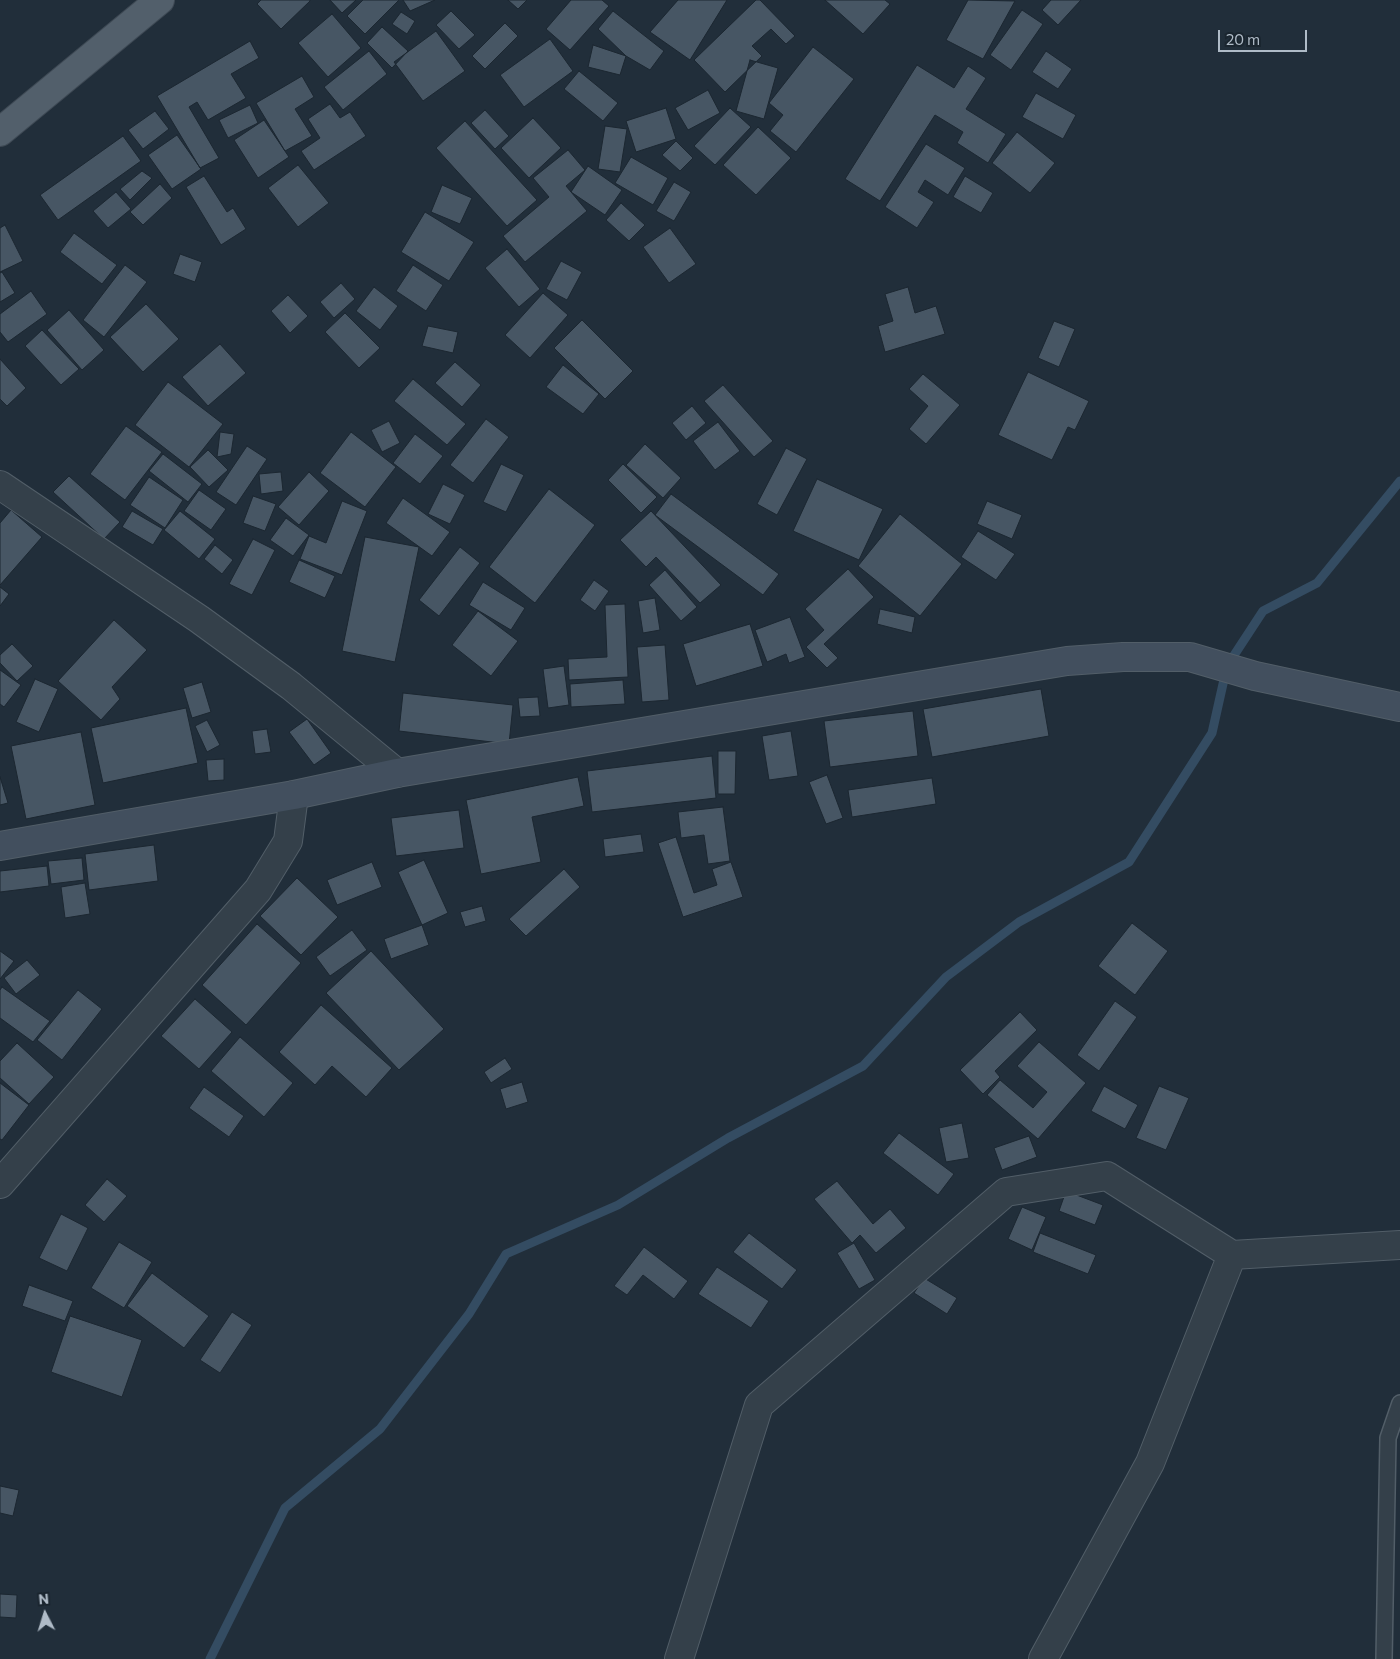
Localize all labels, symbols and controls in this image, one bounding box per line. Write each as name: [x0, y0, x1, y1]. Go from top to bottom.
scale bar: [1220, 20, 1309, 52]
text: 20 m: [1226, 30, 1260, 48]
north arrow: [20, 1589, 70, 1639]
text: N: [38, 1590, 50, 1607]

